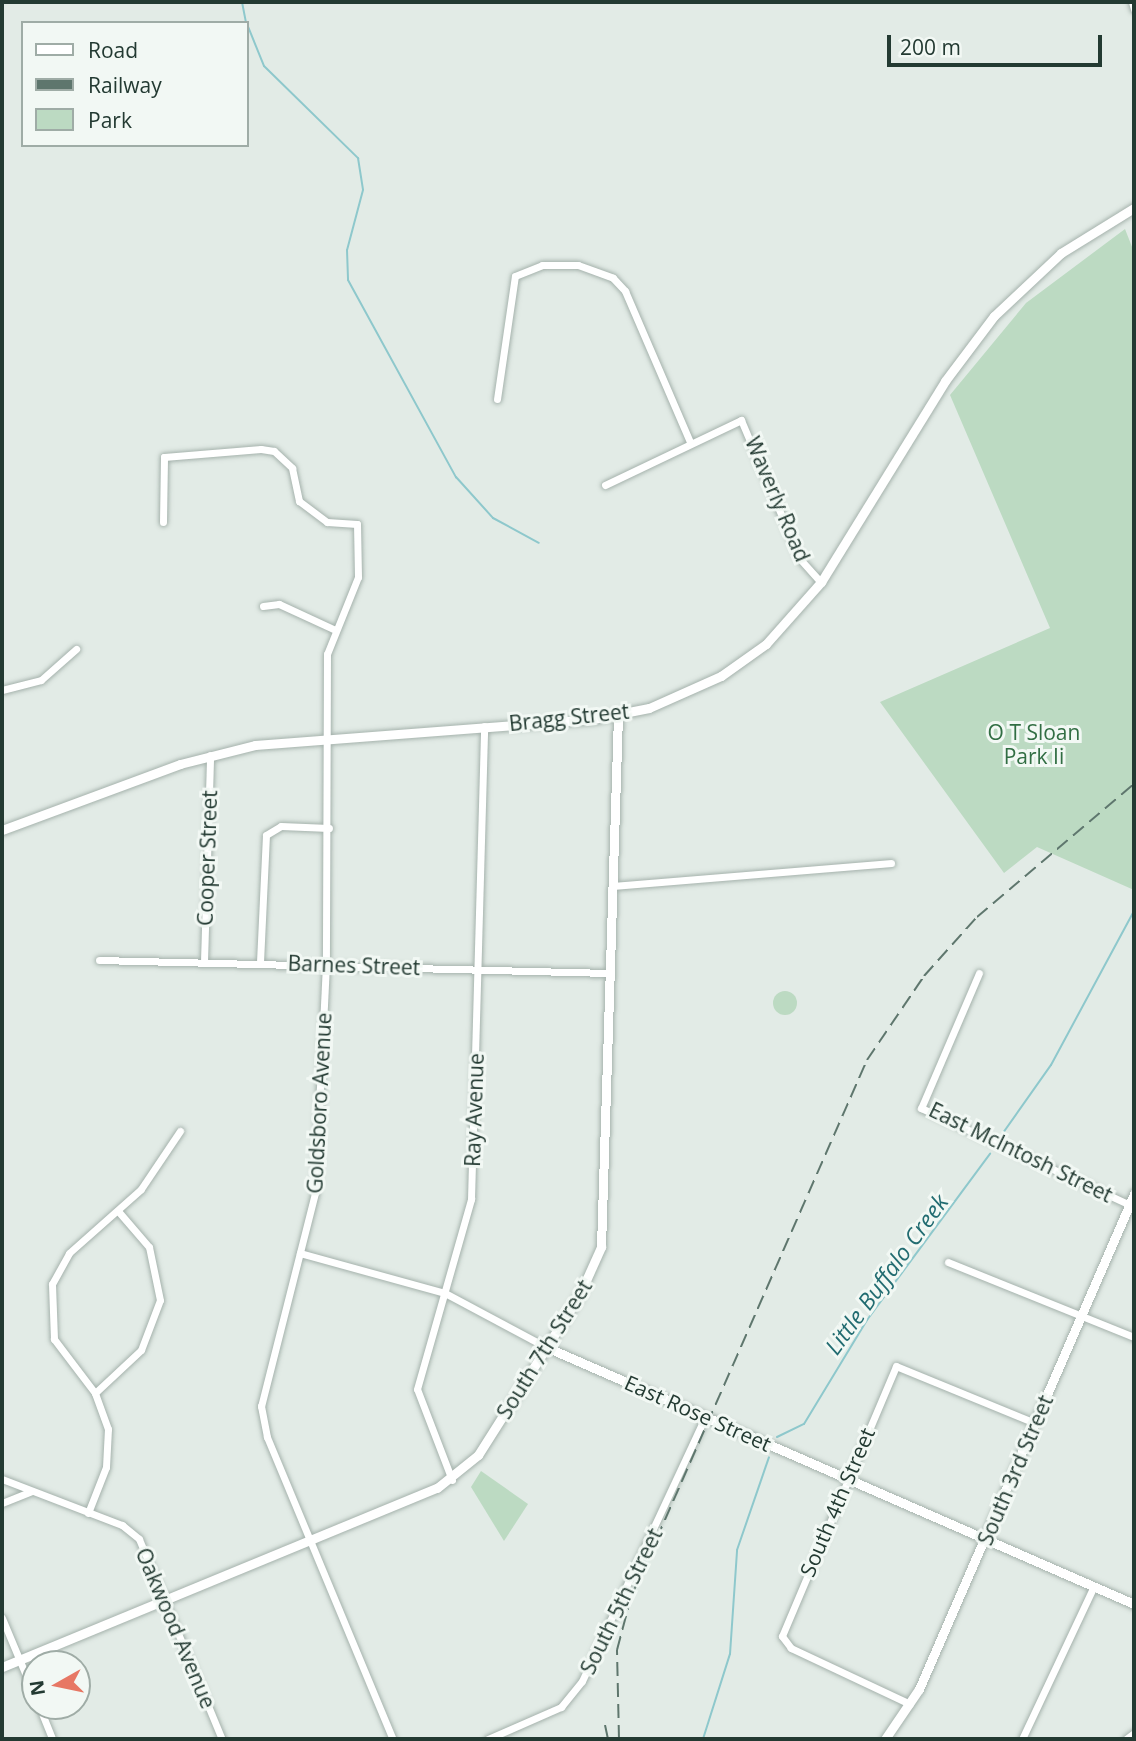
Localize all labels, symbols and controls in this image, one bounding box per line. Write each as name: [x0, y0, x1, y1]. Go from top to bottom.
legend: [21, 21, 248, 147]
scale bar: [891, 21, 1106, 65]
text: 200 m: [900, 33, 961, 61]
text: Road: [88, 36, 138, 64]
text: Railway: [88, 71, 162, 99]
text: Park: [88, 106, 132, 134]
street label: Waverly Road: [740, 433, 816, 565]
street label: Bragg Street: [508, 698, 630, 736]
park label: O T Sloan Park Ii: [988, 719, 1080, 769]
street label: Cooper Street: [192, 790, 222, 926]
street label: Barnes Street: [287, 950, 421, 980]
street label: Goldsboro Avenue: [302, 1012, 336, 1194]
street label: Ray Avenue: [459, 1053, 489, 1167]
street label: East McIntosh Street: [925, 1097, 1117, 1207]
water label: Little Buffalo Creek: [819, 1189, 953, 1359]
street label: South 7th Street: [491, 1275, 597, 1423]
street label: East Rose Street: [621, 1369, 775, 1457]
street label: South 3rd Street: [972, 1391, 1058, 1549]
street label: South 4th Street: [794, 1424, 880, 1580]
street label: South 5th Street: [575, 1524, 667, 1678]
street label: Oakwood Avenue: [131, 1544, 221, 1712]
north arrow: [21, 1650, 91, 1720]
text: N: [23, 1678, 51, 1698]

